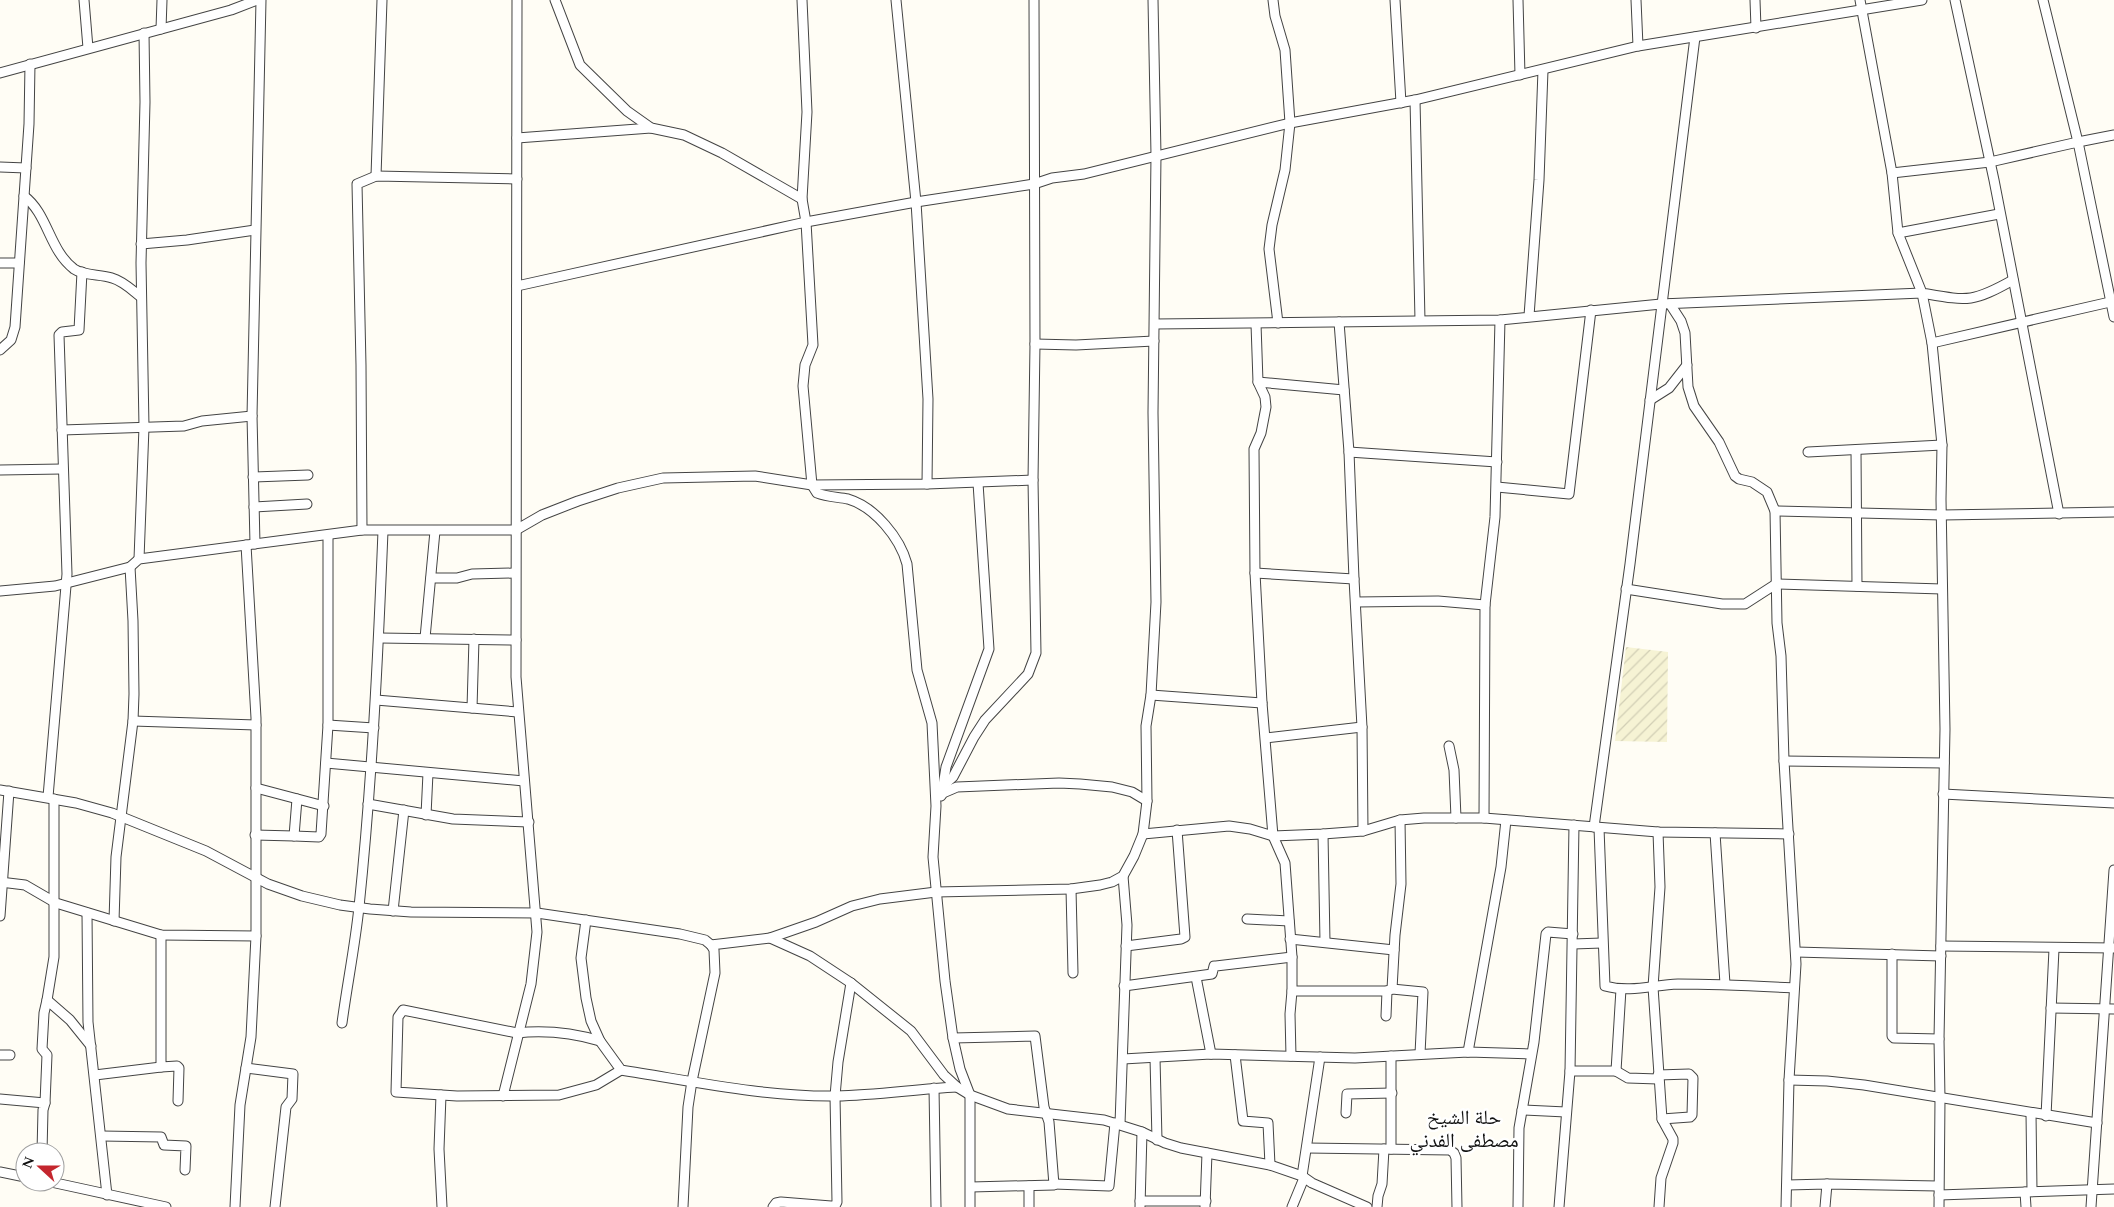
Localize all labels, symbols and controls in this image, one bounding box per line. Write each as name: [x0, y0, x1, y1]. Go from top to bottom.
district label: حلة الشيخ مصطفى الفدني: [1409, 1103, 1519, 1156]
north arrow: [15, 1142, 65, 1192]
text: N: [16, 1153, 40, 1172]

